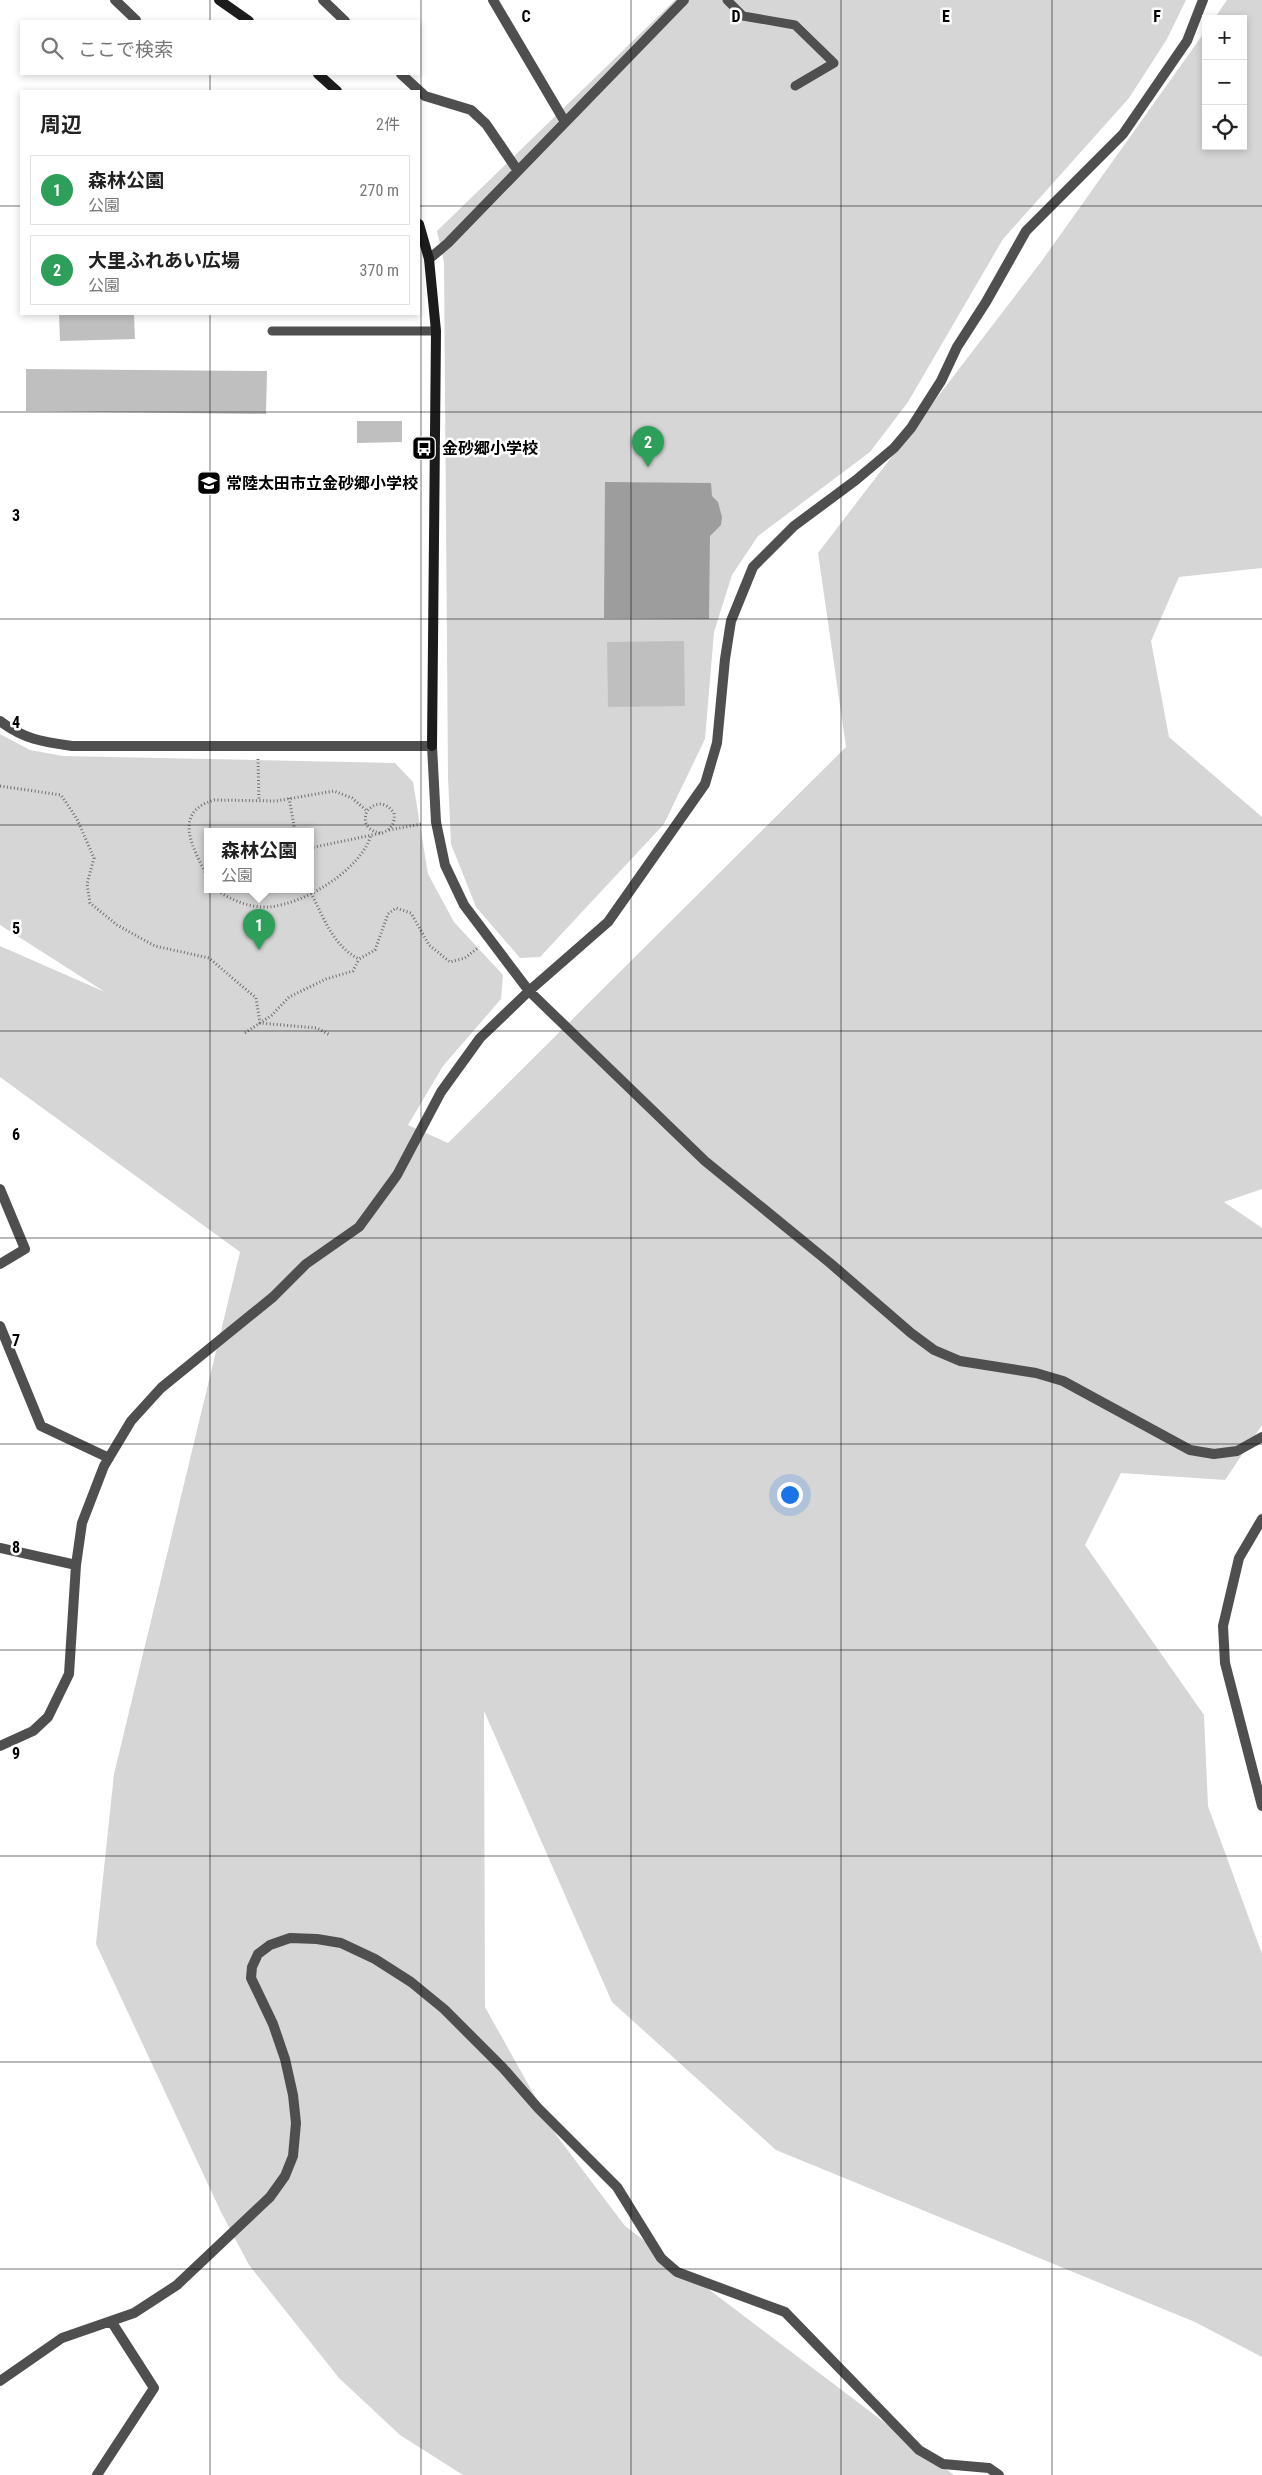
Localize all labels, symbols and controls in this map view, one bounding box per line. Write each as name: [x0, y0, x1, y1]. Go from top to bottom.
text: C: [521, 7, 531, 26]
text: D: [731, 7, 741, 26]
text: E: [942, 7, 950, 26]
text: F: [1153, 7, 1161, 26]
map controls: [1202, 15, 1247, 150]
button: +: [1202, 15, 1247, 60]
search box: [20, 20, 420, 75]
icon: search: [38, 34, 66, 62]
text: ここで検索: [78, 38, 173, 61]
button: −: [1202, 60, 1247, 105]
button: locate: [1202, 105, 1247, 150]
text: 周辺: [40, 113, 82, 137]
text: 2件: [376, 115, 400, 134]
text: 森林公園: [88, 169, 164, 192]
text: 1: [53, 181, 61, 200]
text: 270 m: [360, 181, 399, 200]
text: 公園: [88, 196, 120, 215]
text: 大里ふれあい広場: [88, 249, 240, 272]
text: 2: [53, 261, 61, 280]
text: 370 m: [360, 261, 399, 280]
text: 公園: [88, 276, 120, 295]
pin: 2: [632, 426, 664, 467]
bus stop icon: 金砂郷小学校: [411, 435, 437, 461]
place label: 金砂郷小学校: [442, 439, 538, 458]
school or university icon: 常陸太田市立金砂郷小学校: [196, 470, 222, 496]
place label: 常陸太田市立金砂郷小学校: [226, 474, 418, 493]
text: 3: [12, 506, 20, 525]
text: 4: [12, 713, 20, 732]
popup: [204, 828, 314, 893]
text: 森林公園: [221, 839, 297, 862]
text: 公園: [221, 866, 253, 885]
pin: 1: [243, 909, 275, 950]
text: 5: [12, 919, 20, 938]
text: 6: [12, 1125, 20, 1144]
text: 7: [12, 1331, 20, 1350]
your location: [777, 1482, 803, 1508]
text: 8: [12, 1538, 20, 1557]
text: 9: [12, 1744, 20, 1763]

